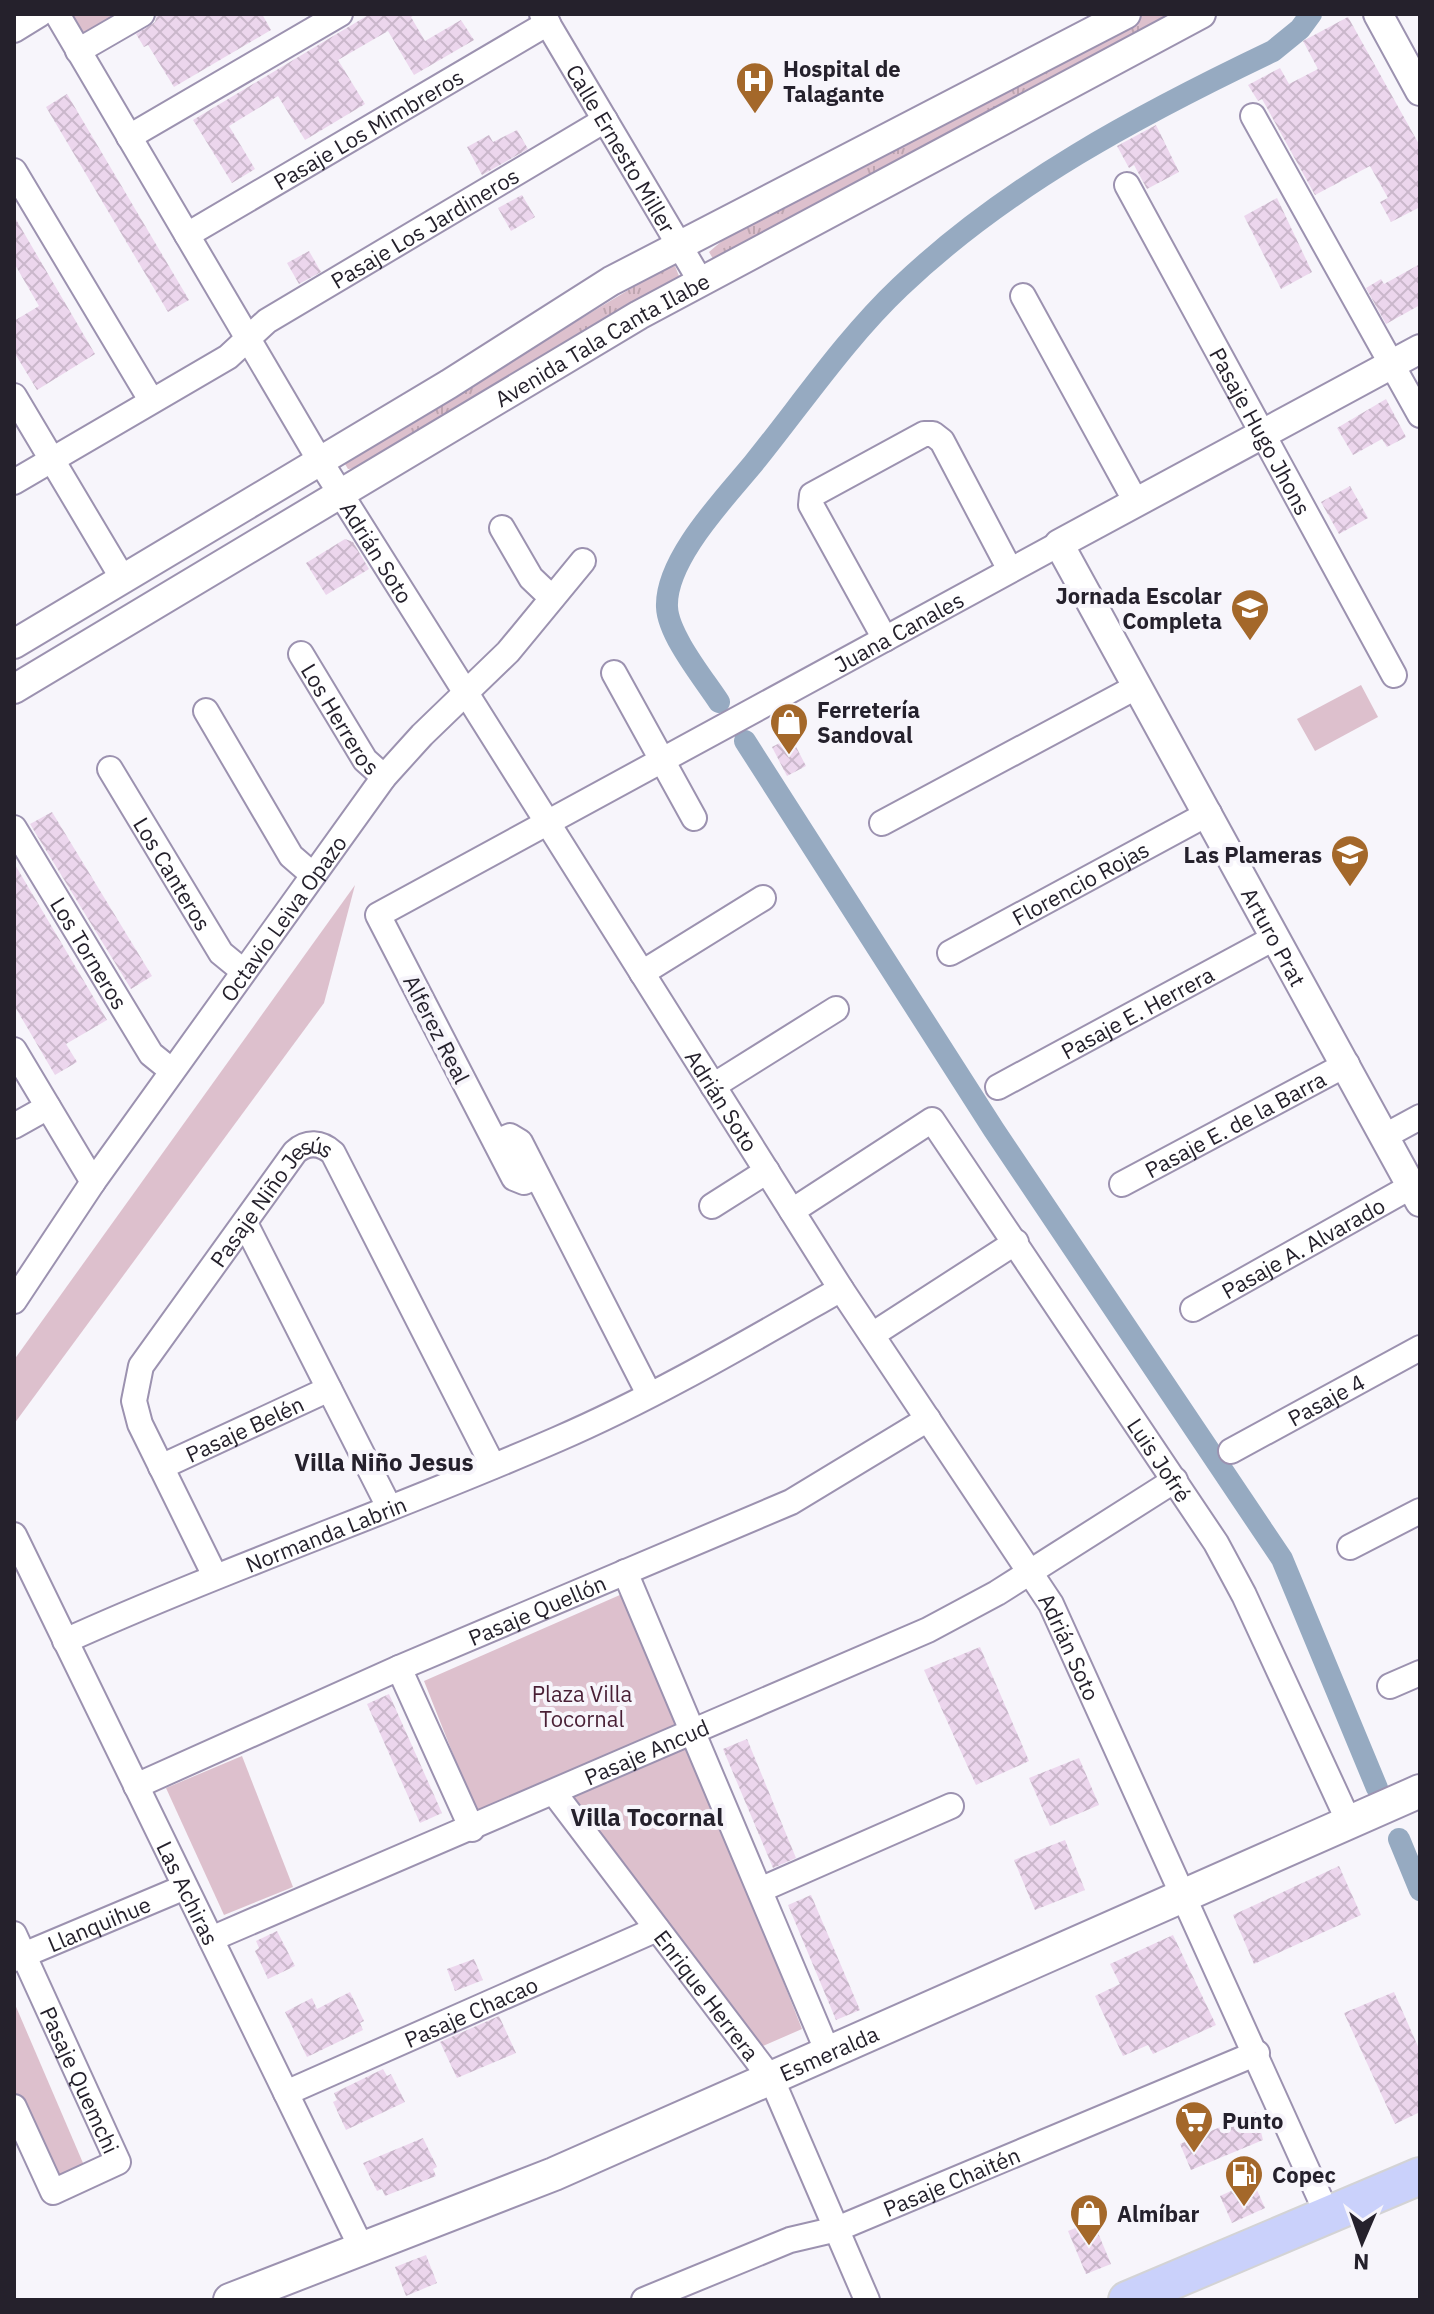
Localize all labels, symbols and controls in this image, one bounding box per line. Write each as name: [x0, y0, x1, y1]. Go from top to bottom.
place label: Hospital de Talagante: [783, 54, 901, 108]
street label: Calle Ernesto Miller: [560, 59, 683, 238]
hospital icon: Hospital de Talagante: [734, 60, 776, 115]
street label: Pasaje Los Mimbreros: [268, 62, 468, 196]
street label: Pasaje Los Jardineros: [325, 160, 524, 295]
street label: Avenida Tala Canta Ilabe: [489, 266, 714, 413]
street label: Pasaje Hugo Jhons: [1204, 342, 1318, 520]
street label: Adrián Soto: [334, 495, 420, 608]
place label: Jornada Escolar Completa: [1056, 581, 1222, 635]
street label: Juana Canales: [829, 584, 968, 678]
school or university icon: Jornada Escolar Completa: [1229, 587, 1271, 642]
street label: Los Herreros: [295, 658, 386, 781]
place label: Ferretería Sandoval: [817, 695, 920, 749]
shop icon: Ferretería Sandoval: [768, 701, 810, 756]
street label: Los Canteros: [128, 811, 218, 936]
street label: Octavio Leiva Opazo: [213, 829, 352, 1007]
school or university icon: Las Plameras: [1329, 833, 1371, 888]
street label: Florencio Rojas: [1007, 834, 1154, 931]
place label: Las Plameras: [1184, 840, 1322, 869]
street label: Arturo Prat: [1236, 882, 1313, 991]
street label: Los Torneros: [45, 891, 135, 1014]
street label: Pasaje E. Herrera: [1056, 959, 1219, 1065]
street label: Alferez Real: [397, 970, 477, 1088]
street label: Adrián Soto: [679, 1044, 765, 1157]
street label: Pasaje E. de la Barra: [1139, 1064, 1331, 1184]
street label: Pasaje Niño Jesús: [203, 1129, 340, 1272]
street label: Pasaje A. Alvarado: [1216, 1190, 1390, 1305]
street label: Pasaje 4: [1282, 1367, 1369, 1432]
street label: Pasaje Belén: [181, 1388, 308, 1468]
street label: Luis Jofré: [1121, 1412, 1199, 1507]
district label: Villa Niño Jesus: [294, 1446, 474, 1478]
street label: Normanda Labrin: [241, 1489, 410, 1578]
street label: Pasaje Quellón: [464, 1568, 610, 1652]
street label: Adrián Soto: [1033, 1587, 1107, 1705]
park label: Plaza Villa Tocornal: [532, 1679, 633, 1733]
street label: Pasaje Ancud: [579, 1712, 713, 1791]
district label: Villa Tocornal: [571, 1801, 723, 1833]
street label: Las Achiras: [151, 1836, 226, 1950]
street label: Llanquihue: [43, 1889, 155, 1958]
street label: Enrique Herrera: [648, 1923, 766, 2066]
street label: Pasaje Chacao: [399, 1969, 542, 2054]
street label: Pasaje Quemchi: [34, 2001, 127, 2158]
street label: Esmeralda: [775, 2018, 883, 2087]
supermarket icon: Punto: [1173, 2099, 1215, 2154]
place label: Punto: [1222, 2106, 1283, 2135]
street label: Pasaje Chaitén: [878, 2140, 1024, 2223]
fuel station icon: Copec: [1223, 2153, 1265, 2208]
place label: Copec: [1272, 2160, 1336, 2189]
shop icon: Almíbar: [1068, 2192, 1110, 2247]
place label: Almíbar: [1117, 2199, 1200, 2228]
north arrow: [1322, 2202, 1402, 2282]
text: N: [1353, 2248, 1370, 2277]

